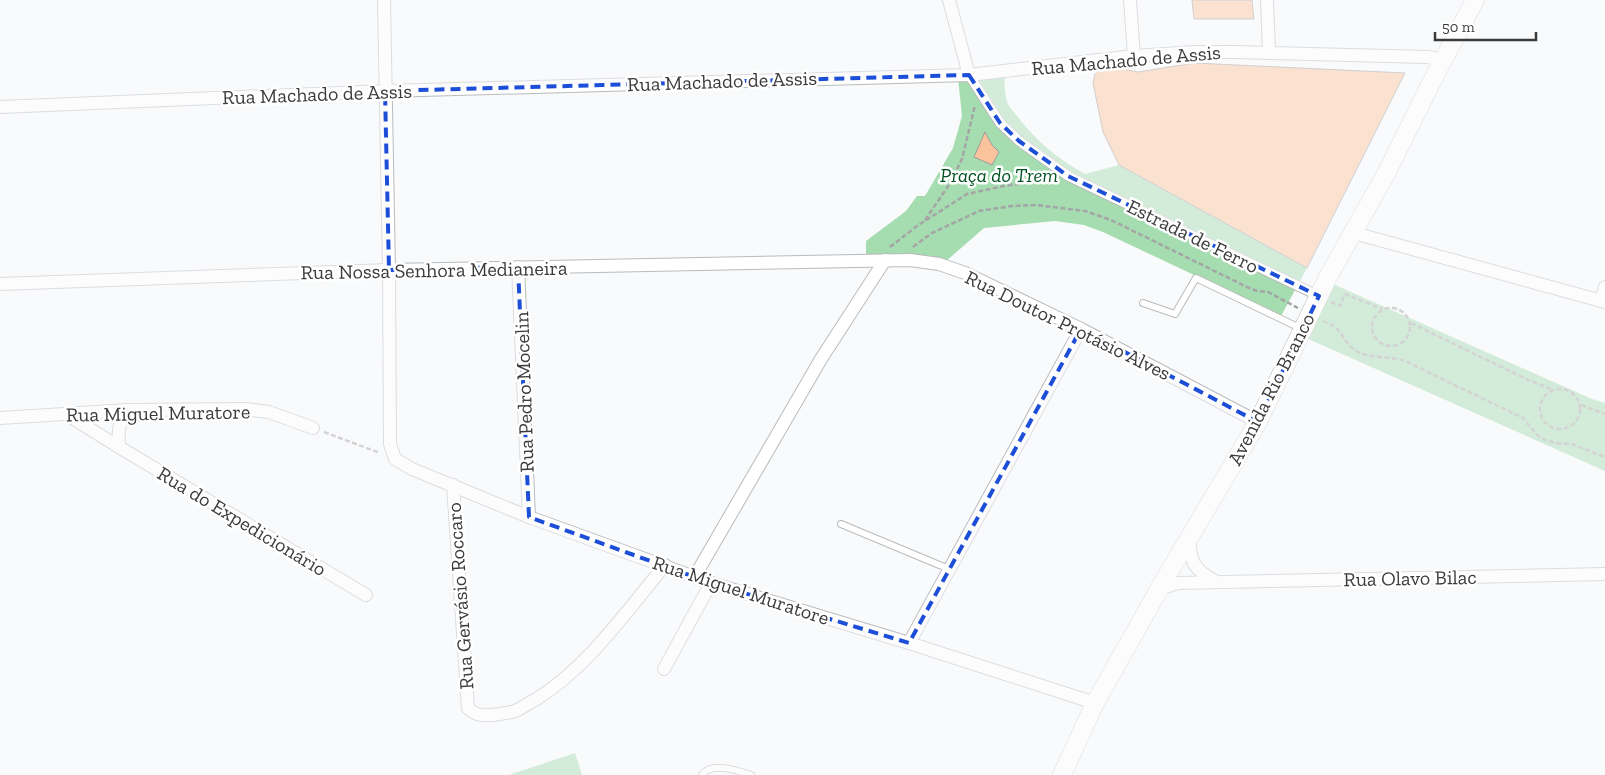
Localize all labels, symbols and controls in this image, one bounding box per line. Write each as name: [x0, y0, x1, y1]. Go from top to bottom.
scale bar: [1435, 10, 1536, 42]
text: 50 m: [1442, 18, 1475, 36]
street label: Rua Machado de Assis: [1030, 40, 1222, 80]
street label: Rua Machado de Assis: [627, 66, 817, 96]
street label: Rua Machado de Assis: [222, 79, 412, 109]
park label: Praça do Trem: [940, 163, 1058, 187]
street label: Estrada de Ferro: [1123, 194, 1263, 278]
street label: Rua Nossa Senhora Medianeira: [300, 256, 568, 284]
street label: Rua Doutor Protásio Alves: [961, 265, 1175, 385]
street label: Avenida Rio Branco: [1222, 309, 1320, 469]
street label: Rua Pedro Mocelin: [509, 311, 539, 473]
street label: Rua Miguel Muratore: [66, 399, 250, 427]
street label: Rua do Expedicionário: [153, 461, 331, 581]
street label: Rua Gervásio Roccaro: [441, 502, 479, 690]
street label: Rua Miguel Muratore: [650, 550, 832, 630]
street label: Rua Olavo Bilac: [1343, 565, 1477, 591]

